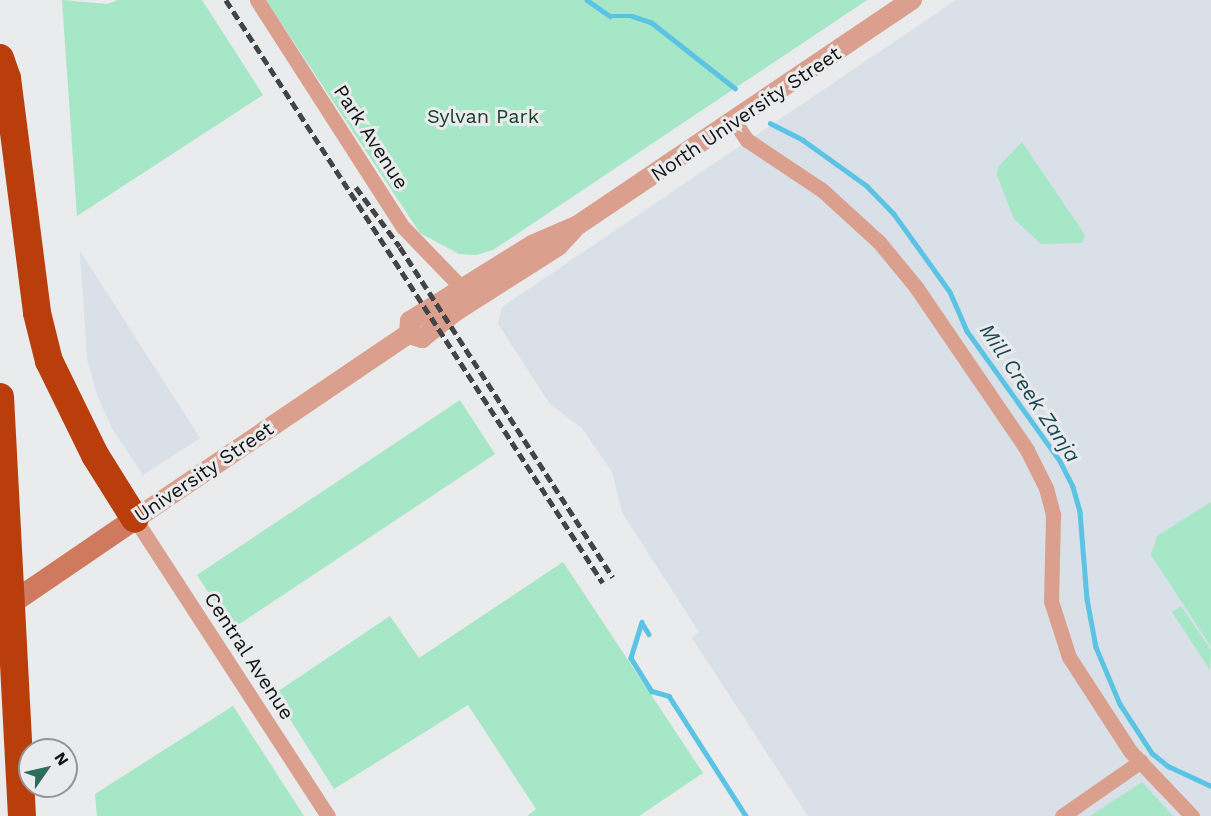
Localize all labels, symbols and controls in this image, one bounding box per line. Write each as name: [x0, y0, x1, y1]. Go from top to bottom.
street label: North University Street: [646, 41, 846, 187]
street label: Park Avenue: [328, 80, 414, 194]
park label: Sylvan Park: [427, 104, 539, 128]
water label: Mill Creek Zanja: [974, 318, 1086, 468]
street label: University Street: [130, 416, 278, 528]
street label: Central Avenue: [198, 587, 300, 725]
north arrow: [18, 738, 78, 798]
text: N: [50, 749, 73, 769]

